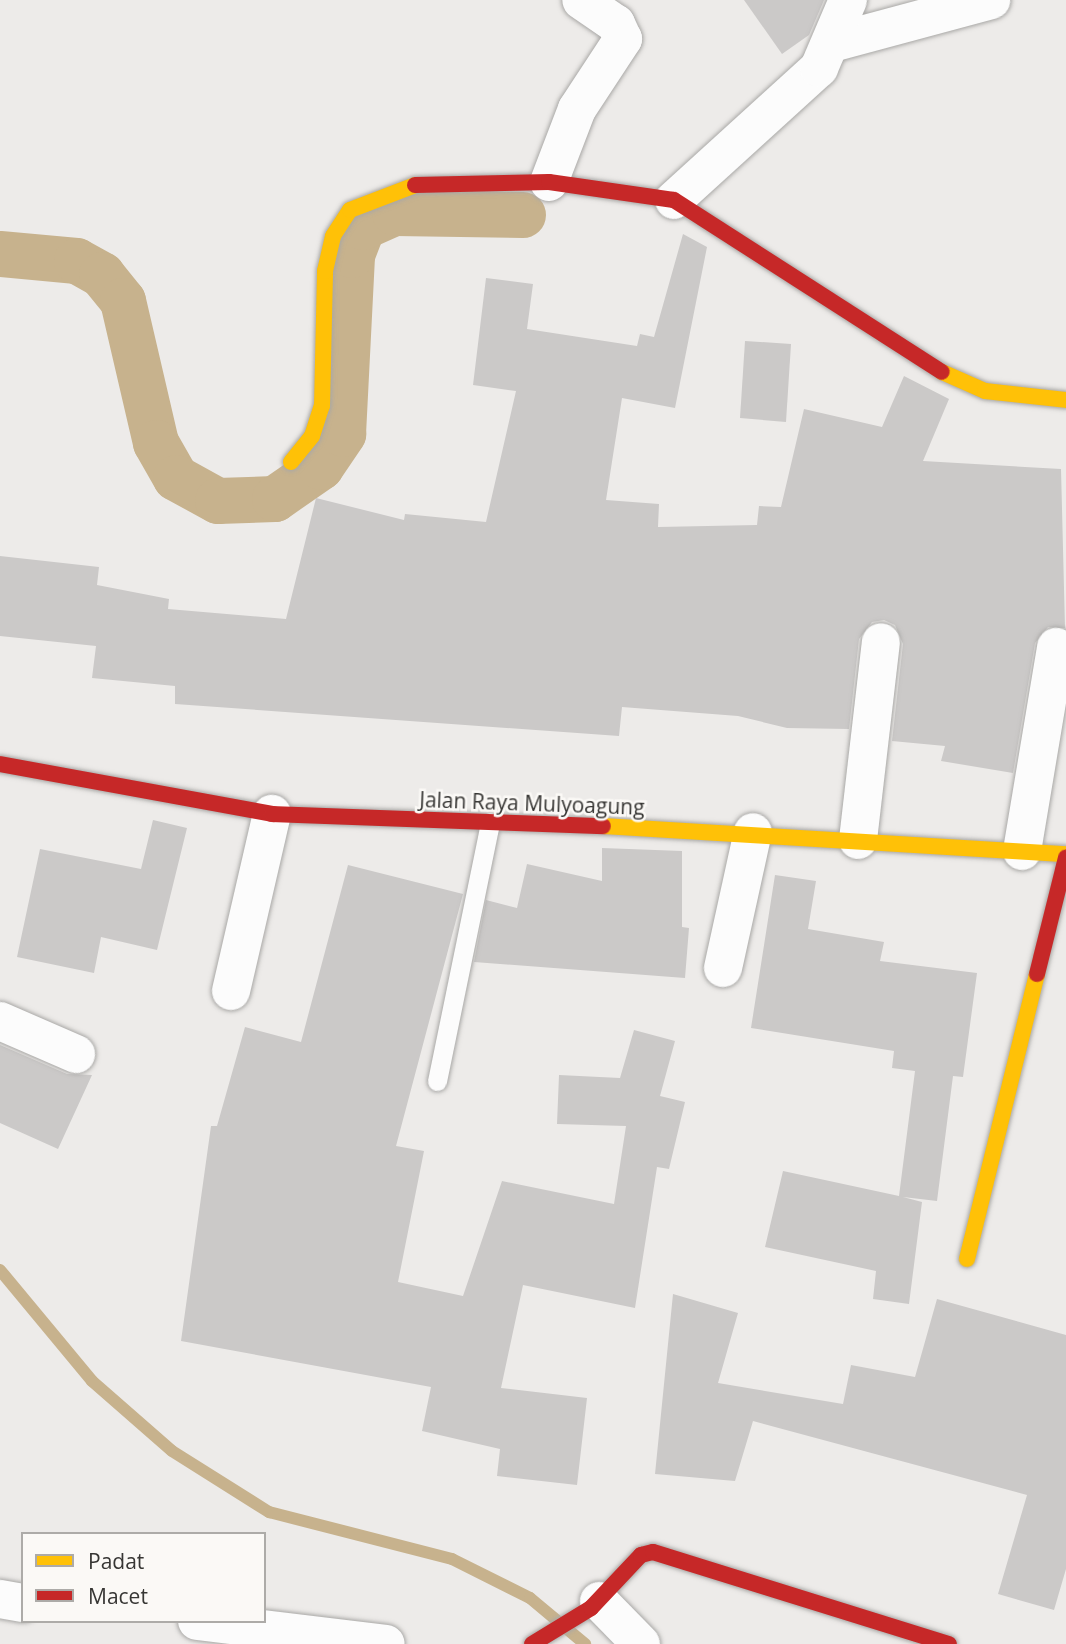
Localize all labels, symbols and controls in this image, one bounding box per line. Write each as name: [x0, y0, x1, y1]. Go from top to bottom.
street label: Jalan Raya Mulyoagung: [419, 786, 645, 820]
legend: [21, 1532, 266, 1623]
text: Padat: [88, 1547, 144, 1575]
text: Macet: [88, 1582, 148, 1610]

